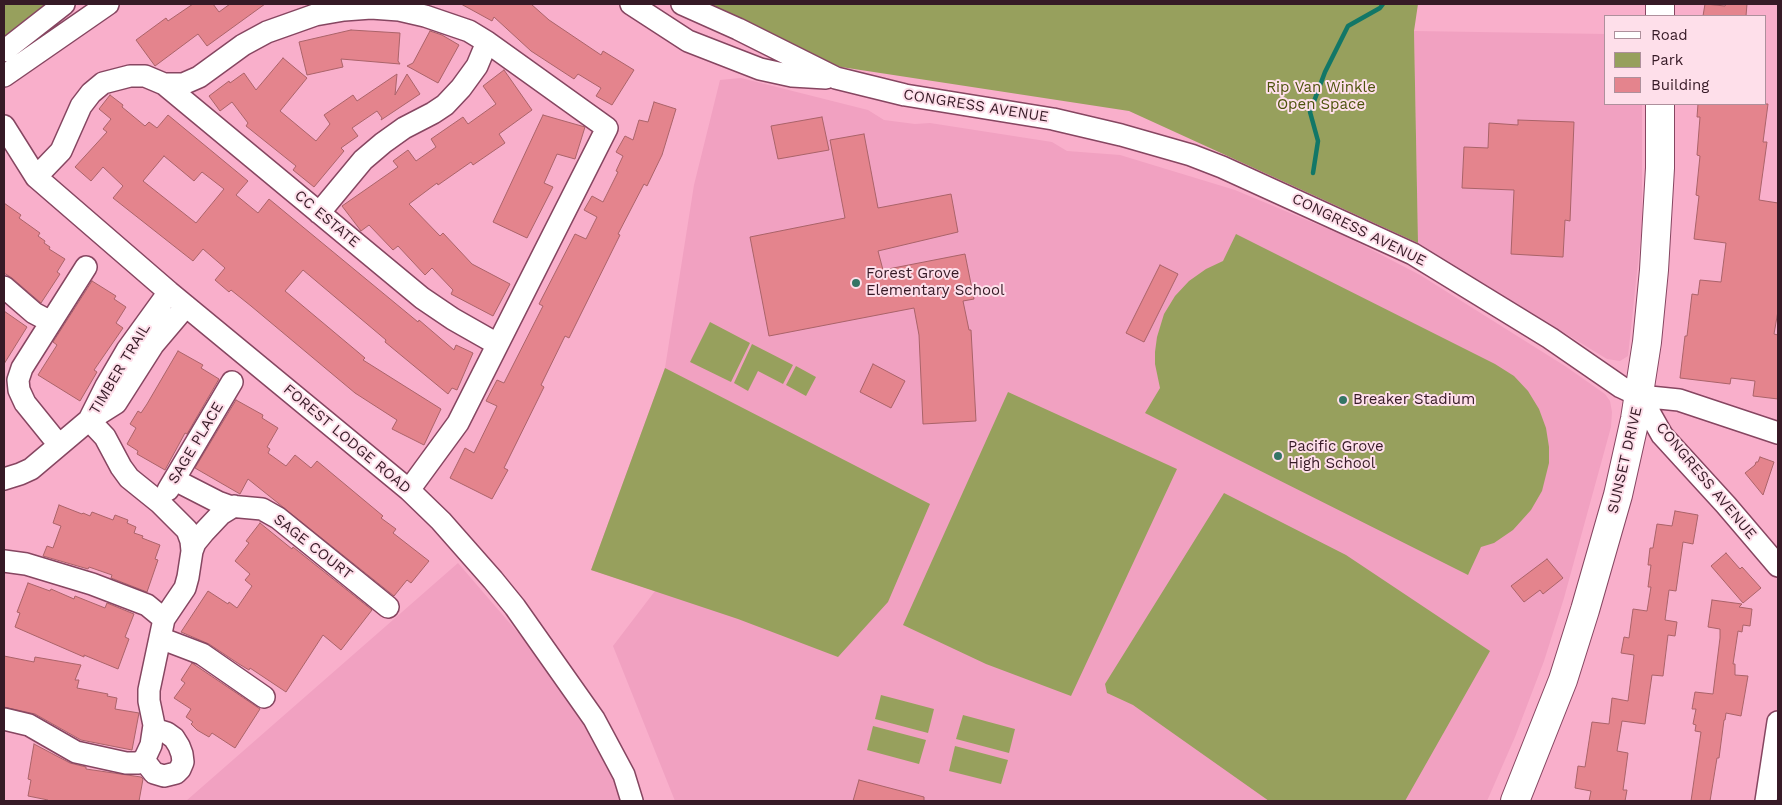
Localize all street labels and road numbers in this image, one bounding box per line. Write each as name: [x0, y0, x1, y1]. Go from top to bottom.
street label: CONGRESS AVENUE: [902, 86, 1050, 126]
street label: CC ESTATE: [291, 187, 363, 251]
street label: CONGRESS AVENUE: [1289, 190, 1429, 270]
street label: TIMBER TRAIL: [86, 320, 154, 418]
street label: FOREST LODGE ROAD: [280, 380, 414, 498]
street label: SAGE PLACE: [165, 399, 227, 487]
street label: SUNSET DRIVE: [1604, 405, 1646, 515]
street label: CONGRESS AVENUE: [1652, 419, 1760, 543]
street label: SAGE COURT: [270, 511, 356, 583]

